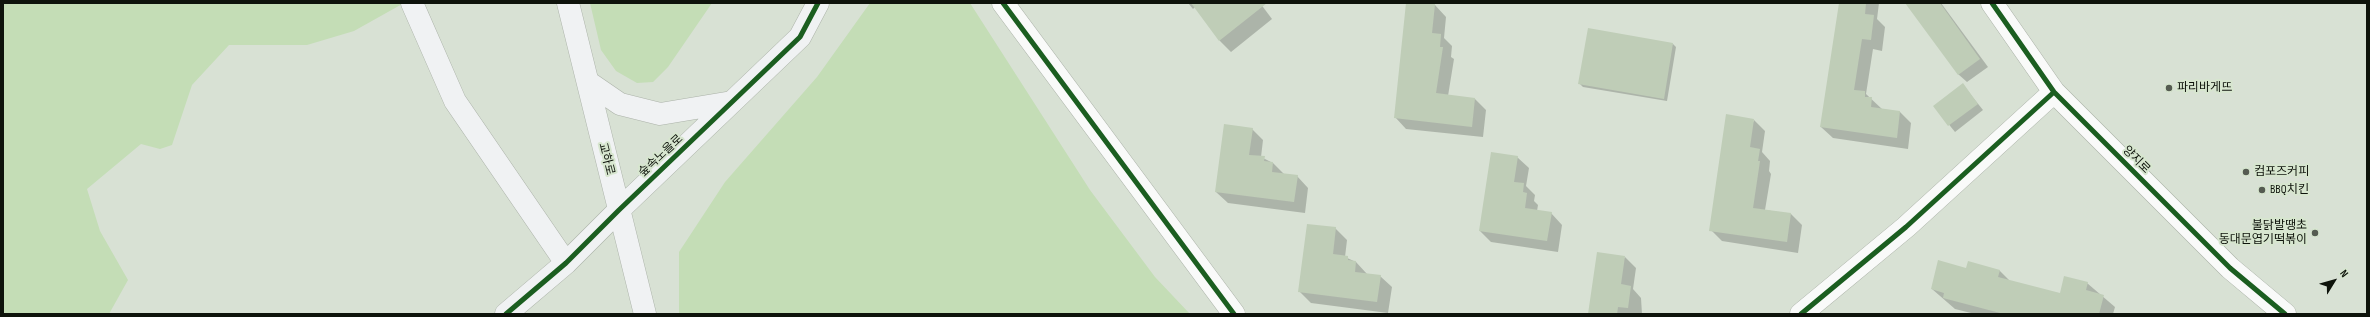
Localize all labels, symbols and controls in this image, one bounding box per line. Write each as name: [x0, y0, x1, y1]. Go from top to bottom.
place label: 파리바게뜨: [2177, 81, 2232, 95]
marker: 파리바게뜨: [2164, 83, 2174, 93]
street label: 숲속노을로: [636, 132, 686, 180]
street label: 교하로: [595, 141, 617, 177]
street label: 양지로: [2119, 143, 2153, 177]
place label: 컴포즈커피: [2254, 165, 2309, 179]
marker: 컴포즈커피: [2241, 167, 2251, 177]
place label: BBQ치킨: [2270, 183, 2309, 197]
marker: BBQ치킨: [2257, 185, 2267, 195]
place label: 불닭발땡초 동대문엽기떡볶이: [2219, 219, 2307, 247]
marker: 불닭발땡초 동대문엽기떡볶이: [2310, 228, 2320, 238]
north arrow: [2314, 261, 2354, 301]
text: N: [2337, 267, 2351, 280]

